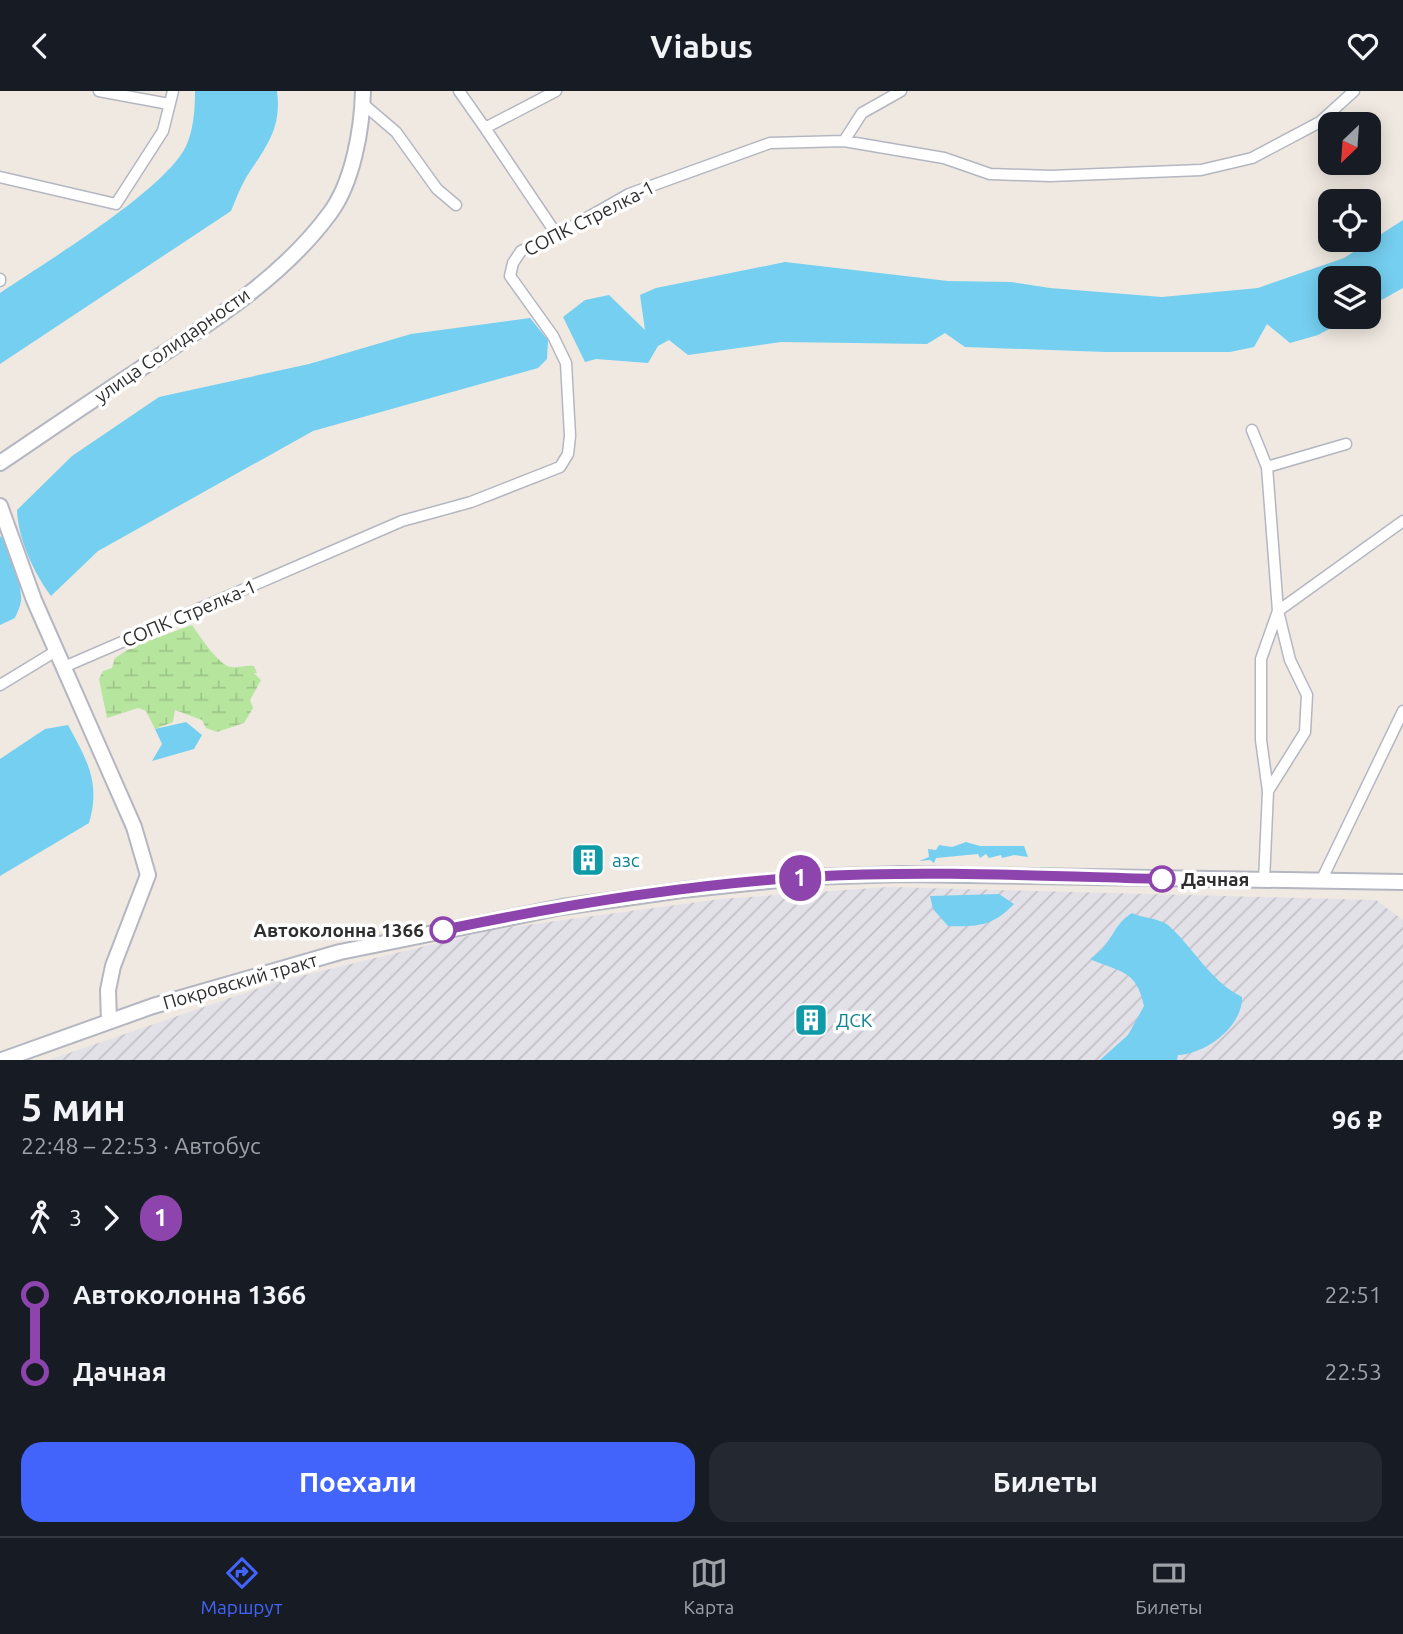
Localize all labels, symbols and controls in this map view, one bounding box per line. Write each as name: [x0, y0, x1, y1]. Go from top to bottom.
icon: back: [21, 27, 59, 65]
icon: heart: [1344, 27, 1382, 65]
text: Viabus: [650, 28, 753, 64]
north arrow: [1318, 112, 1381, 175]
map controls: [1318, 112, 1381, 329]
street label: СОПК Стрелка-1: [520, 176, 658, 260]
button: locate: [1318, 189, 1381, 252]
button: layers: [1318, 266, 1381, 329]
street label: улица Солидарности: [90, 283, 254, 407]
street label: СОПК Стрелка-1: [119, 575, 259, 651]
building icon: азс: [569, 841, 607, 879]
place label: азс: [612, 849, 640, 871]
line badge: 1: [777, 855, 823, 901]
text: 1: [793, 864, 807, 891]
marker: Дачная: [1149, 866, 1175, 892]
place label: Дачная: [1181, 868, 1249, 890]
marker: Автоколонна 1366: [430, 917, 456, 943]
place label: Автоколонна 1366: [254, 919, 424, 941]
street label: Покровский тракт: [160, 948, 320, 1014]
building icon: ДСК: [792, 1001, 830, 1039]
place label: ДСК: [836, 1009, 873, 1031]
text: 5 мин: [21, 1086, 126, 1128]
text: 96 ₽: [1332, 1105, 1382, 1134]
text: 22:48 – 22:53 · Автобус: [21, 1133, 261, 1158]
icon: walk: [21, 1199, 59, 1237]
icon: forward: [92, 1199, 130, 1237]
text: 1: [154, 1204, 168, 1231]
text: 3: [69, 1205, 82, 1230]
text: Автоколонна 1366: [73, 1280, 306, 1309]
text: 22:51: [1324, 1282, 1382, 1307]
text: Дачная: [73, 1357, 167, 1386]
text: 22:53: [1324, 1359, 1382, 1384]
button: Поехали: [21, 1442, 695, 1522]
button: Билеты: [709, 1442, 1382, 1522]
tab: Маршрут: [201, 1554, 282, 1618]
tab: Карта: [684, 1554, 734, 1618]
tab: Билеты: [1135, 1554, 1202, 1618]

